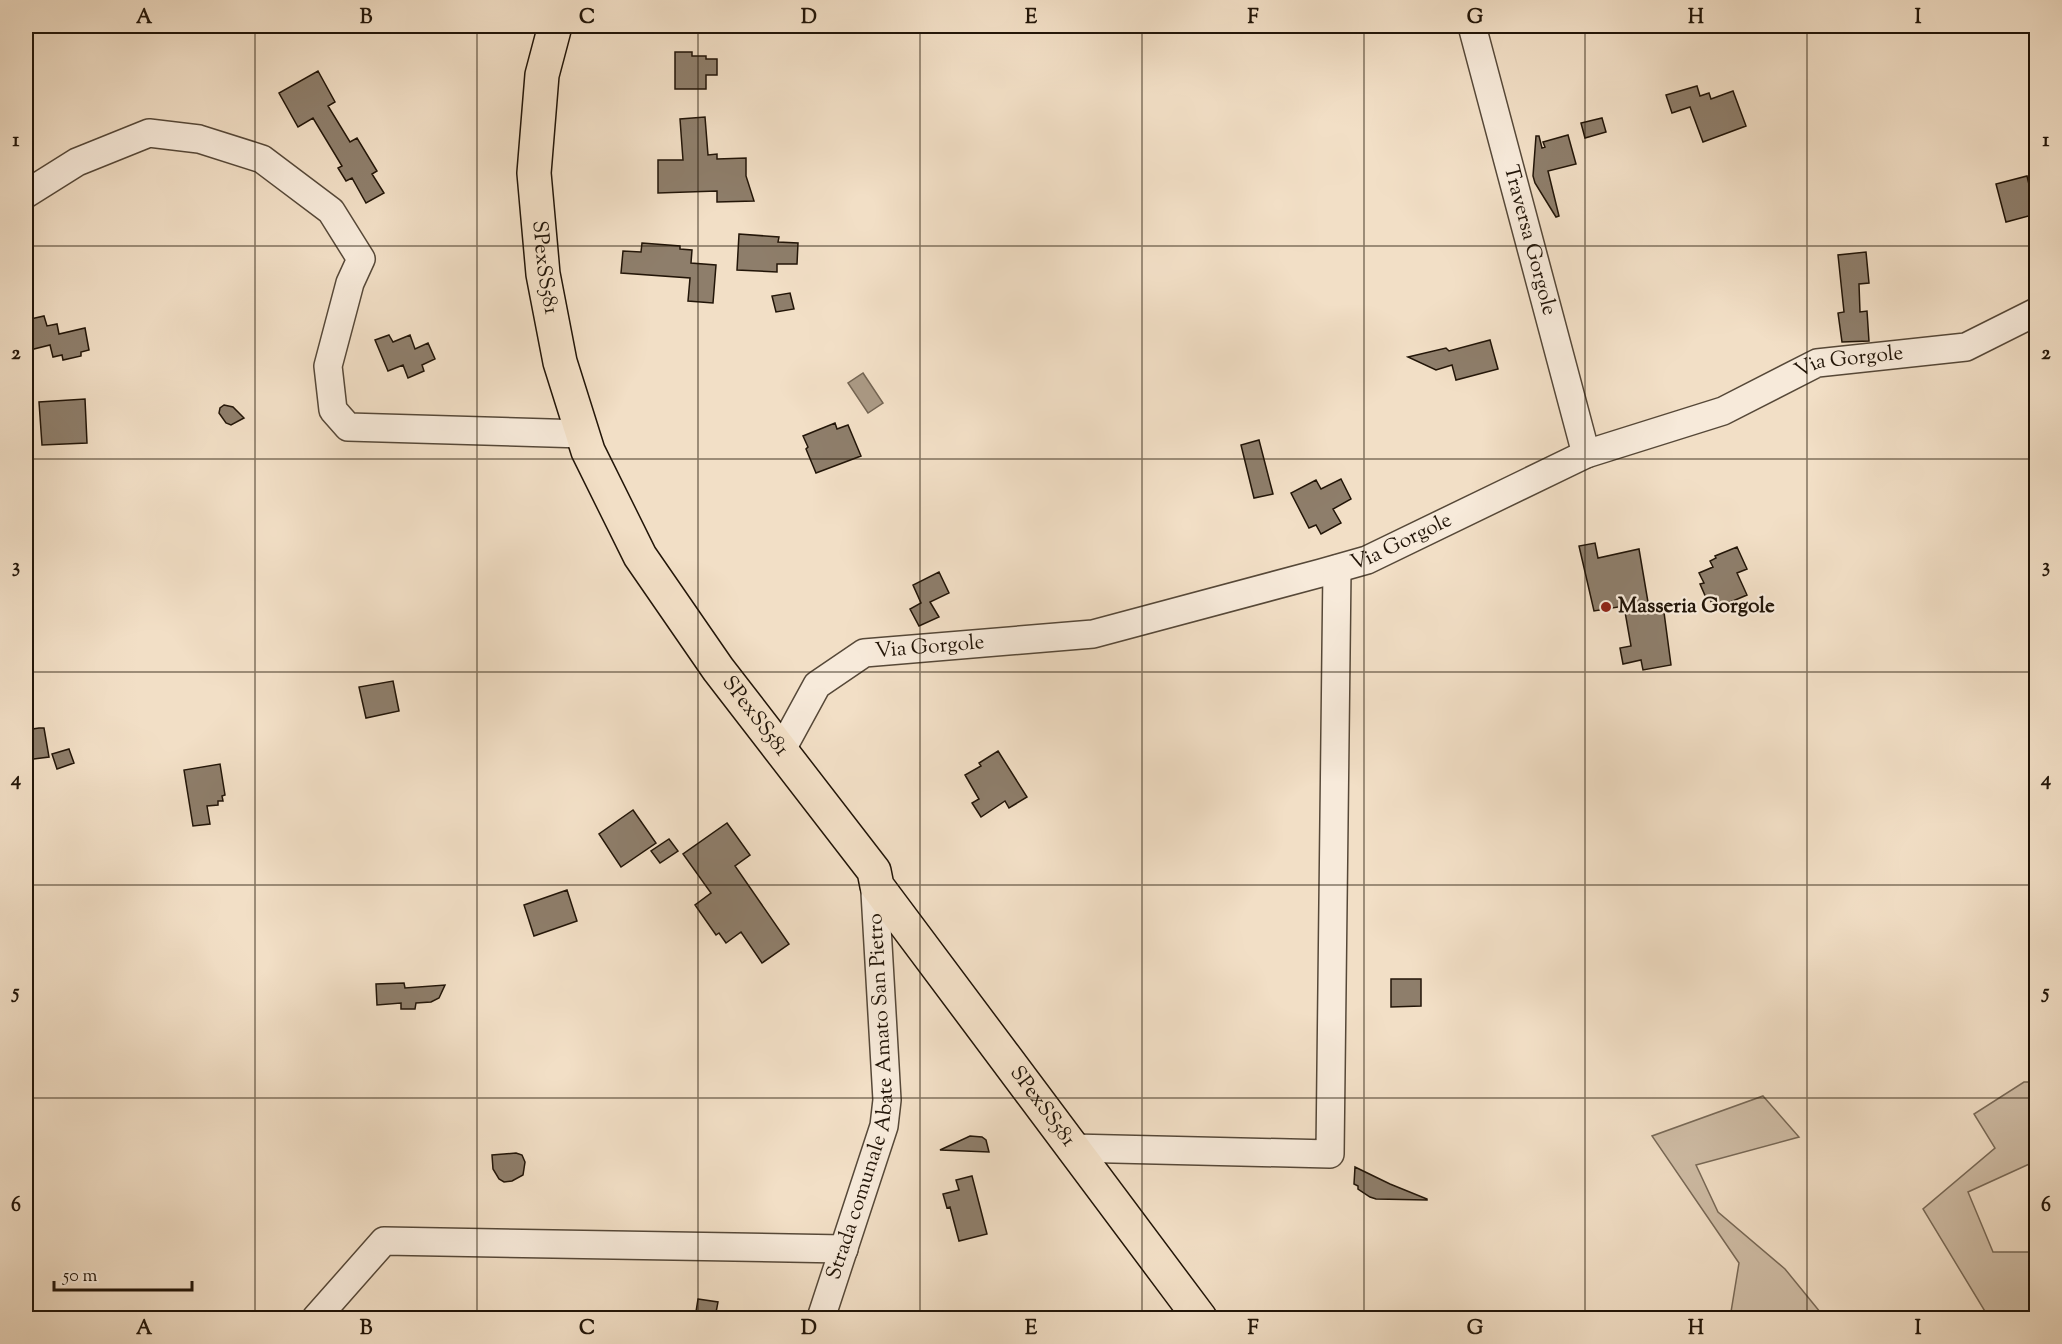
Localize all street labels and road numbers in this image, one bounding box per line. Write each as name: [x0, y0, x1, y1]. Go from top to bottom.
street label: Traversa Gorgole: [1495, 162, 1563, 319]
street label: SPexSS581: [523, 219, 565, 317]
street label: Via Gorgole: [1790, 339, 1905, 387]
street label: Via Gorgole: [1347, 506, 1457, 579]
street label: Via Gorgole: [874, 628, 985, 667]
street label: SPexSS581: [714, 670, 795, 763]
street label: Strada comunale Abate Amato San Pietro: [819, 912, 902, 1284]
street label: SPexSS581: [1002, 1060, 1082, 1154]

